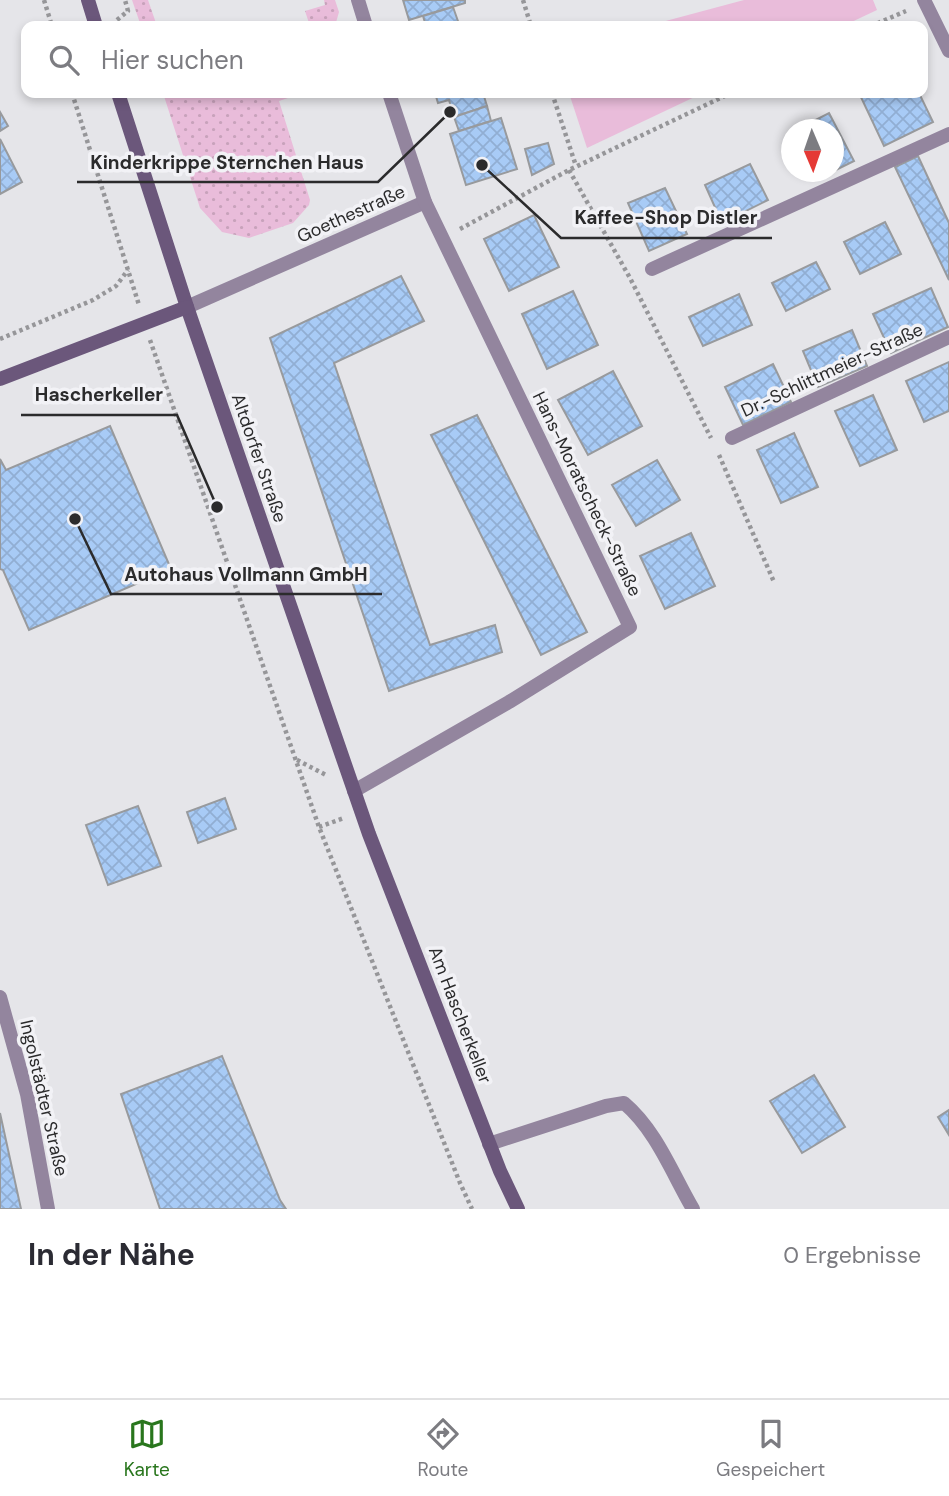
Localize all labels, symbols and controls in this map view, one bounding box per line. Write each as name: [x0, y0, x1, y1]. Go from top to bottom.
search box: [21, 21, 928, 98]
icon: search: [45, 41, 83, 79]
text: Hier suchen: [101, 43, 244, 77]
north arrow: [781, 119, 844, 182]
callout: Kinderkrippe Sternchen Haus: [77, 142, 378, 182]
text: Kinderkrippe Sternchen Haus: [90, 150, 364, 175]
street label: Goethestraße: [293, 179, 409, 249]
callout: Kaffee-Shop Distler: [561, 198, 772, 238]
text: Kaffee-Shop Distler: [574, 205, 758, 230]
street label: Dr.-Schlittmeier-Straße: [737, 317, 927, 423]
callout: Hascherkeller: [21, 375, 177, 415]
text: Hascherkeller: [35, 382, 163, 407]
street label: Hans-Moratscheck-Straße: [527, 388, 647, 600]
street label: Altdorfer Straße: [226, 390, 292, 526]
callout: Autohaus Vollmann GmbH: [111, 554, 382, 594]
text: Autohaus Vollmann GmbH: [124, 562, 368, 587]
street label: Am Hascherkeller: [423, 943, 497, 1087]
street label: Ingolstädter Straße: [14, 1017, 74, 1179]
text: In der Nähe: [28, 1235, 195, 1274]
text: 0 Ergebnisse: [783, 1240, 921, 1270]
tab: Karte: [124, 1415, 170, 1482]
tab: Route: [418, 1415, 468, 1482]
tab: Gespeichert: [716, 1415, 825, 1482]

